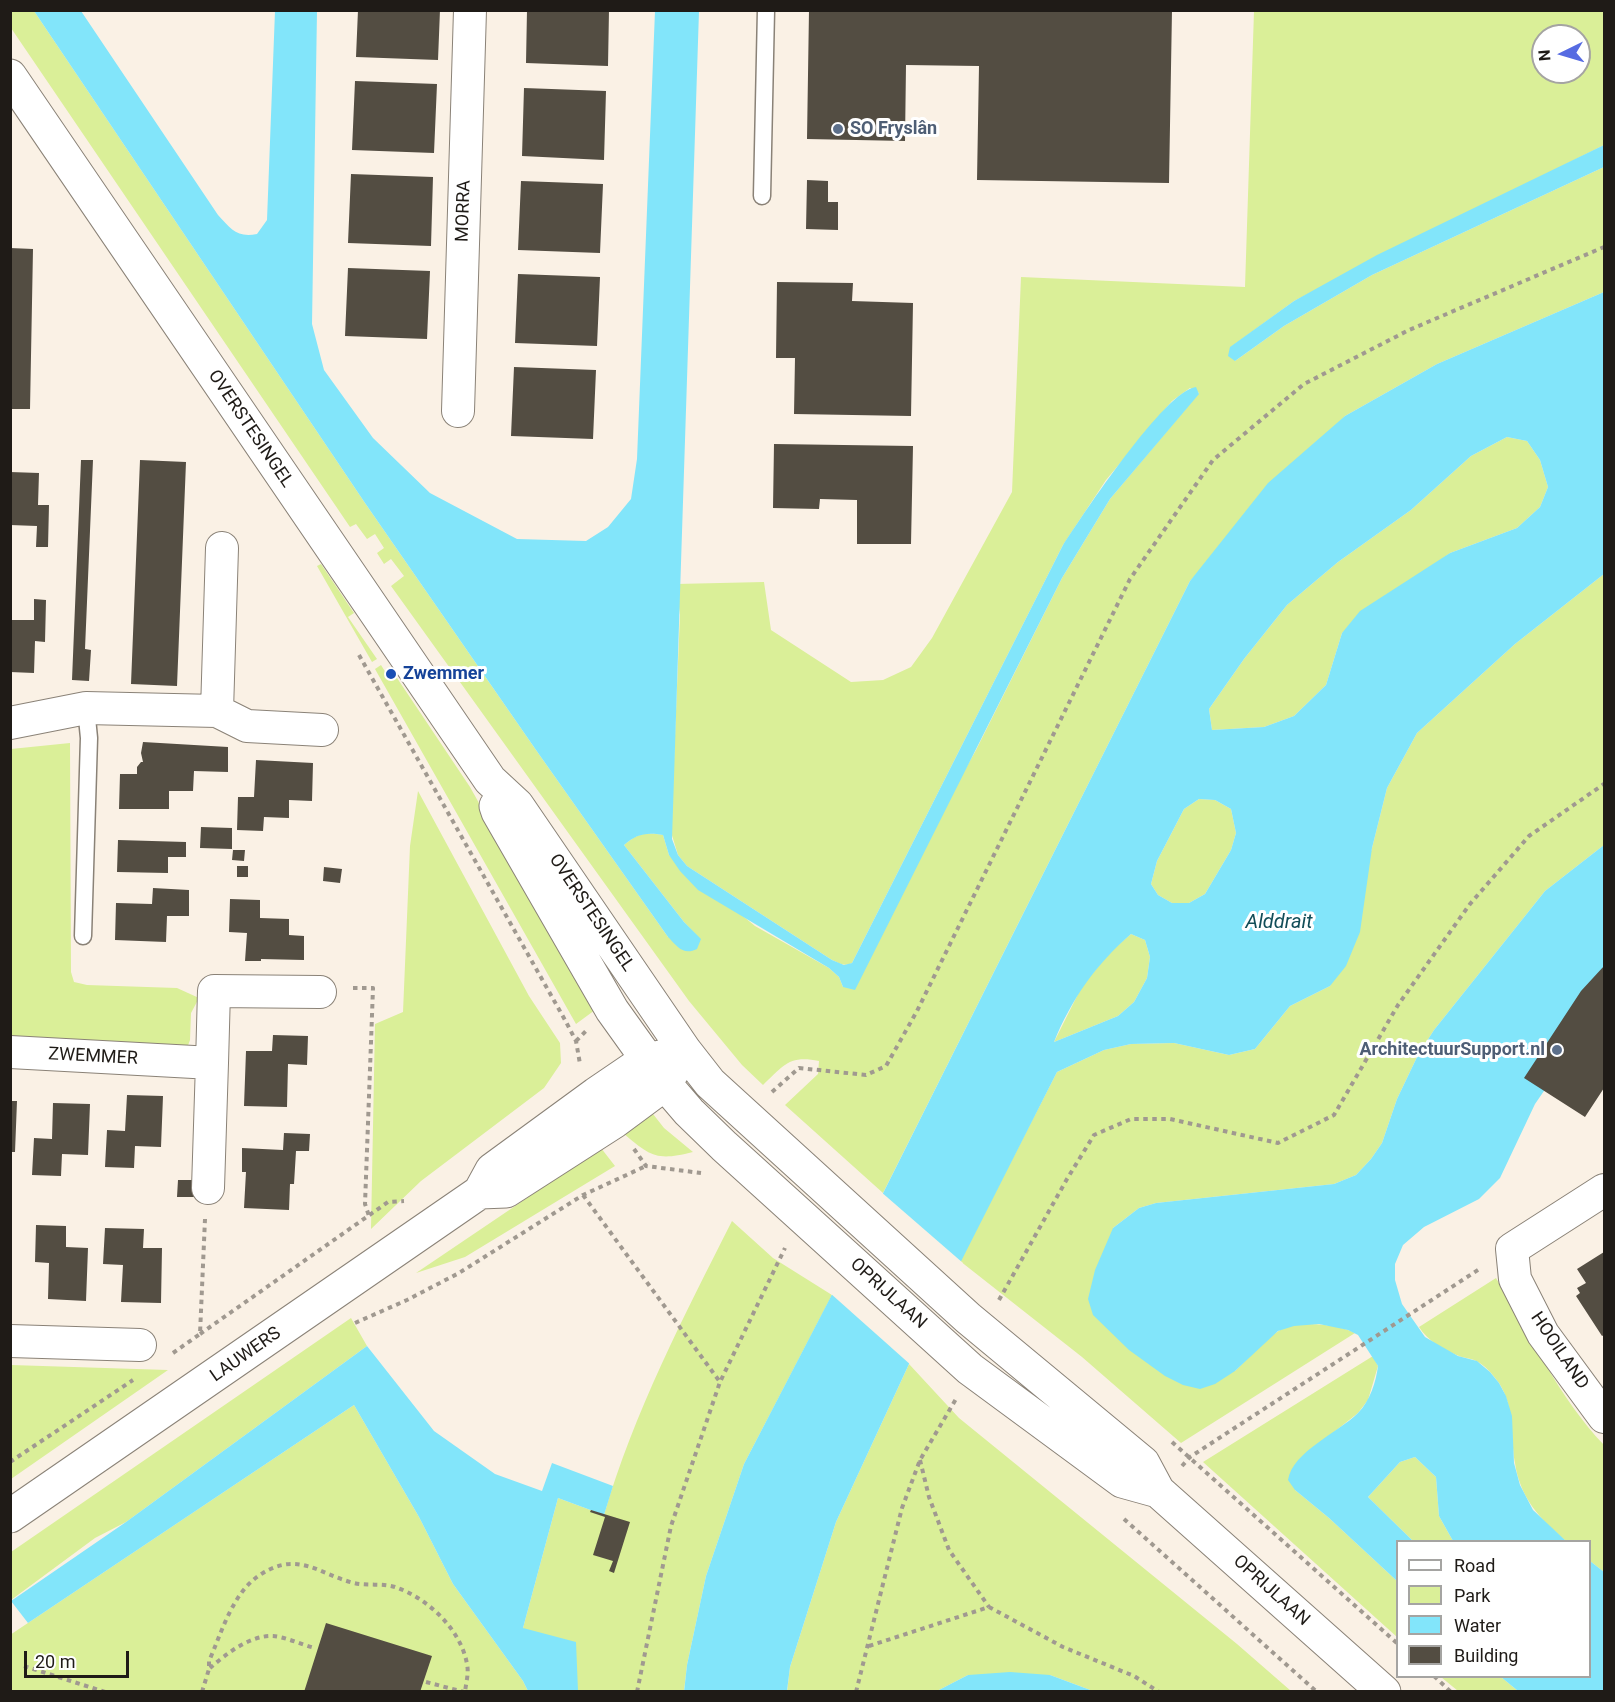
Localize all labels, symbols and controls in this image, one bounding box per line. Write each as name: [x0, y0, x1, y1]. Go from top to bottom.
north arrow: [1531, 24, 1591, 84]
text: N: [1535, 49, 1555, 62]
place label: SO Fryslân: [850, 118, 937, 140]
marker: SO Fryslân: [831, 122, 845, 136]
street label: MORRA: [452, 180, 476, 242]
street label: OVERSTESINGEL: [203, 366, 297, 492]
place label: Zwemmer: [403, 663, 484, 685]
marker: Zwemmer: [384, 667, 398, 681]
street label: OVERSTESINGEL: [544, 850, 638, 976]
water label: Alddrait: [1245, 911, 1313, 935]
place label: ArchitectuurSupport.nl: [1359, 1039, 1545, 1061]
marker: ArchitectuurSupport.nl: [1550, 1043, 1564, 1057]
street label: ZWEMMER: [48, 1044, 138, 1070]
street label: OPRIJLAAN: [845, 1254, 931, 1334]
street label: HOOILAND: [1525, 1308, 1593, 1394]
street label: LAUWERS: [207, 1323, 285, 1387]
legend: [1396, 1540, 1591, 1678]
street label: OPRIJLAAN: [1228, 1551, 1314, 1631]
text: Road: [1454, 1555, 1495, 1576]
text: Park: [1454, 1585, 1490, 1606]
text: Water: [1454, 1615, 1501, 1636]
scale bar: [27, 1639, 132, 1677]
text: Building: [1454, 1645, 1518, 1666]
text: 20 m: [35, 1651, 75, 1672]

